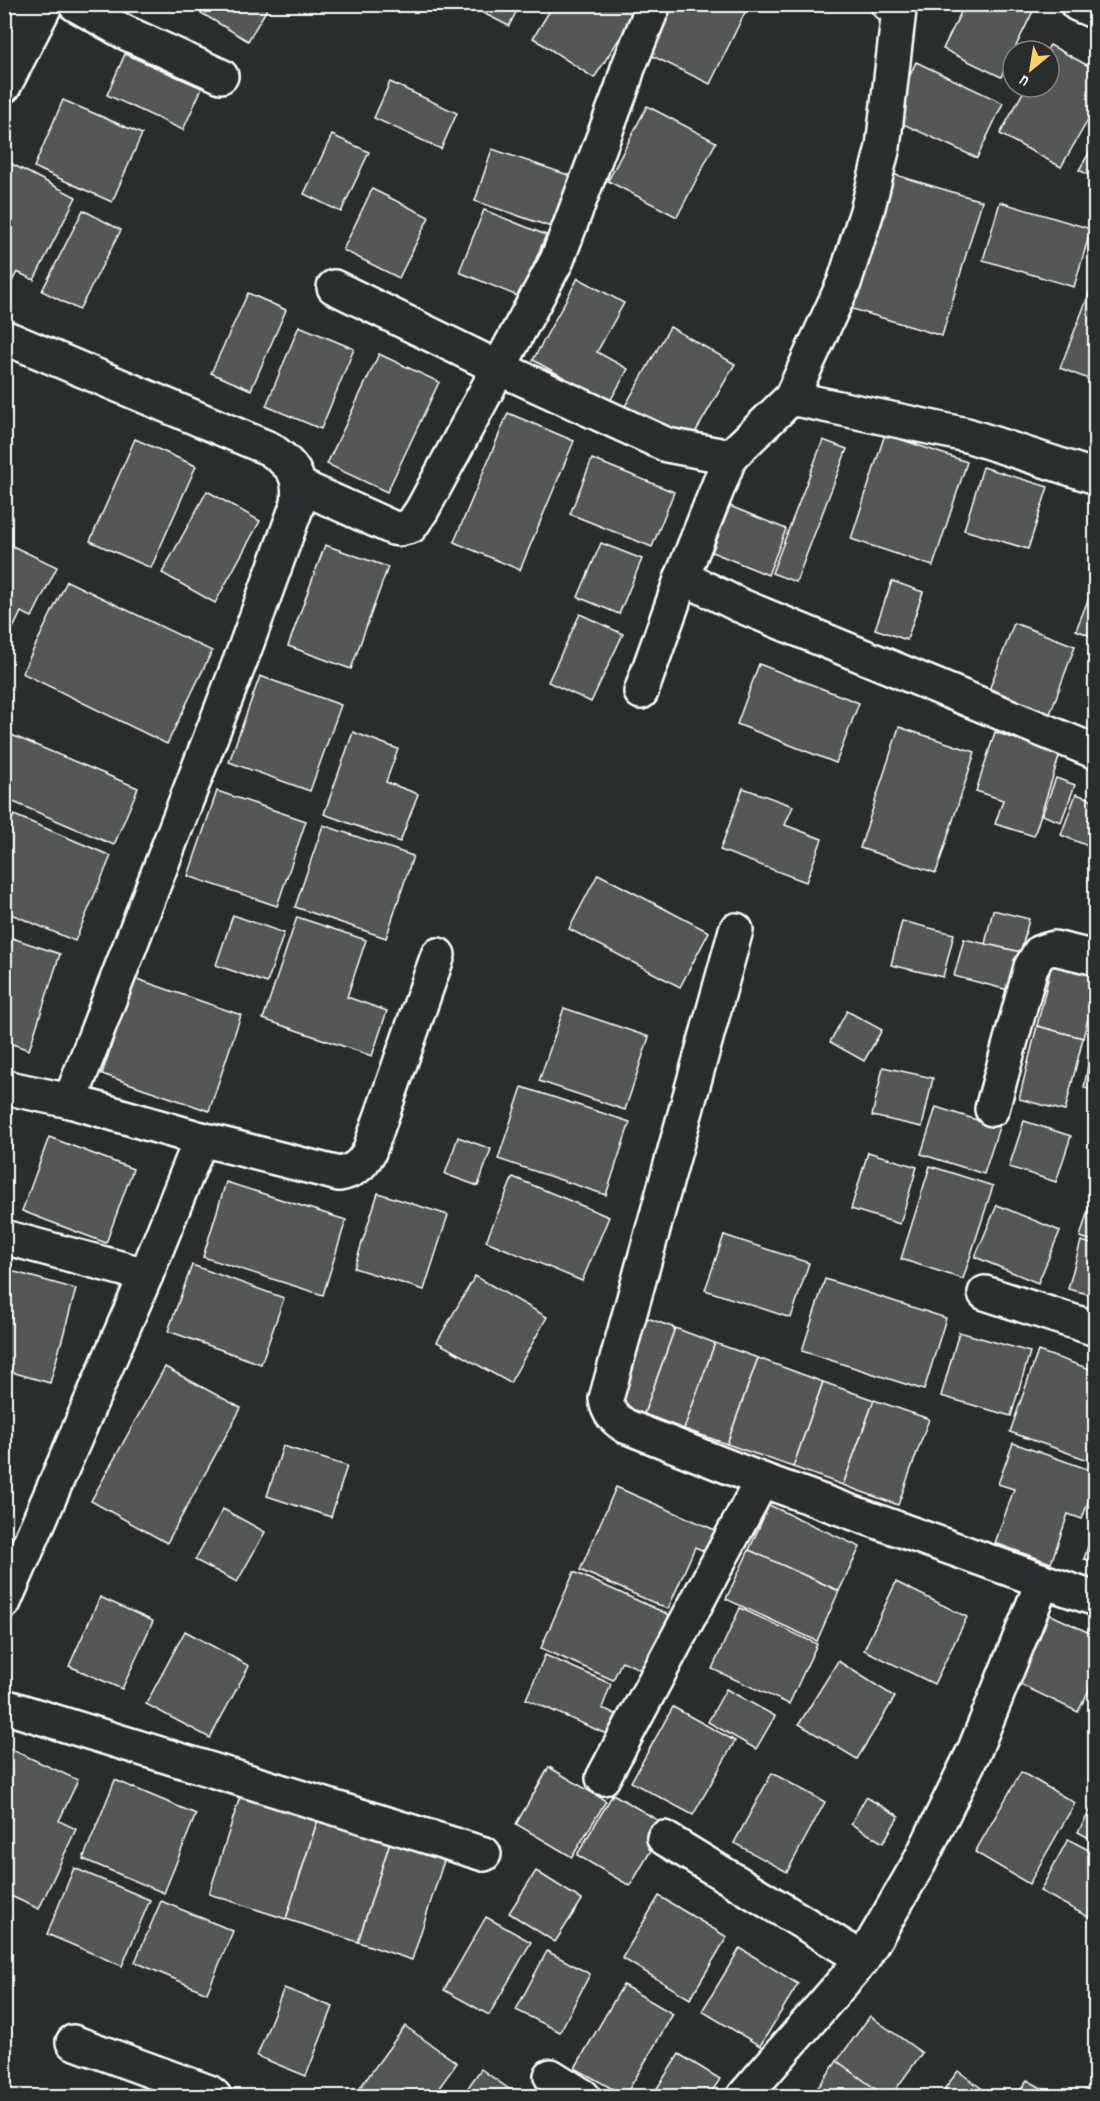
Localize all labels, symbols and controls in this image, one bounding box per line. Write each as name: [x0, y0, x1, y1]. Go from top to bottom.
north arrow: [1001, 39, 1061, 99]
text: U: [1015, 68, 1034, 92]

